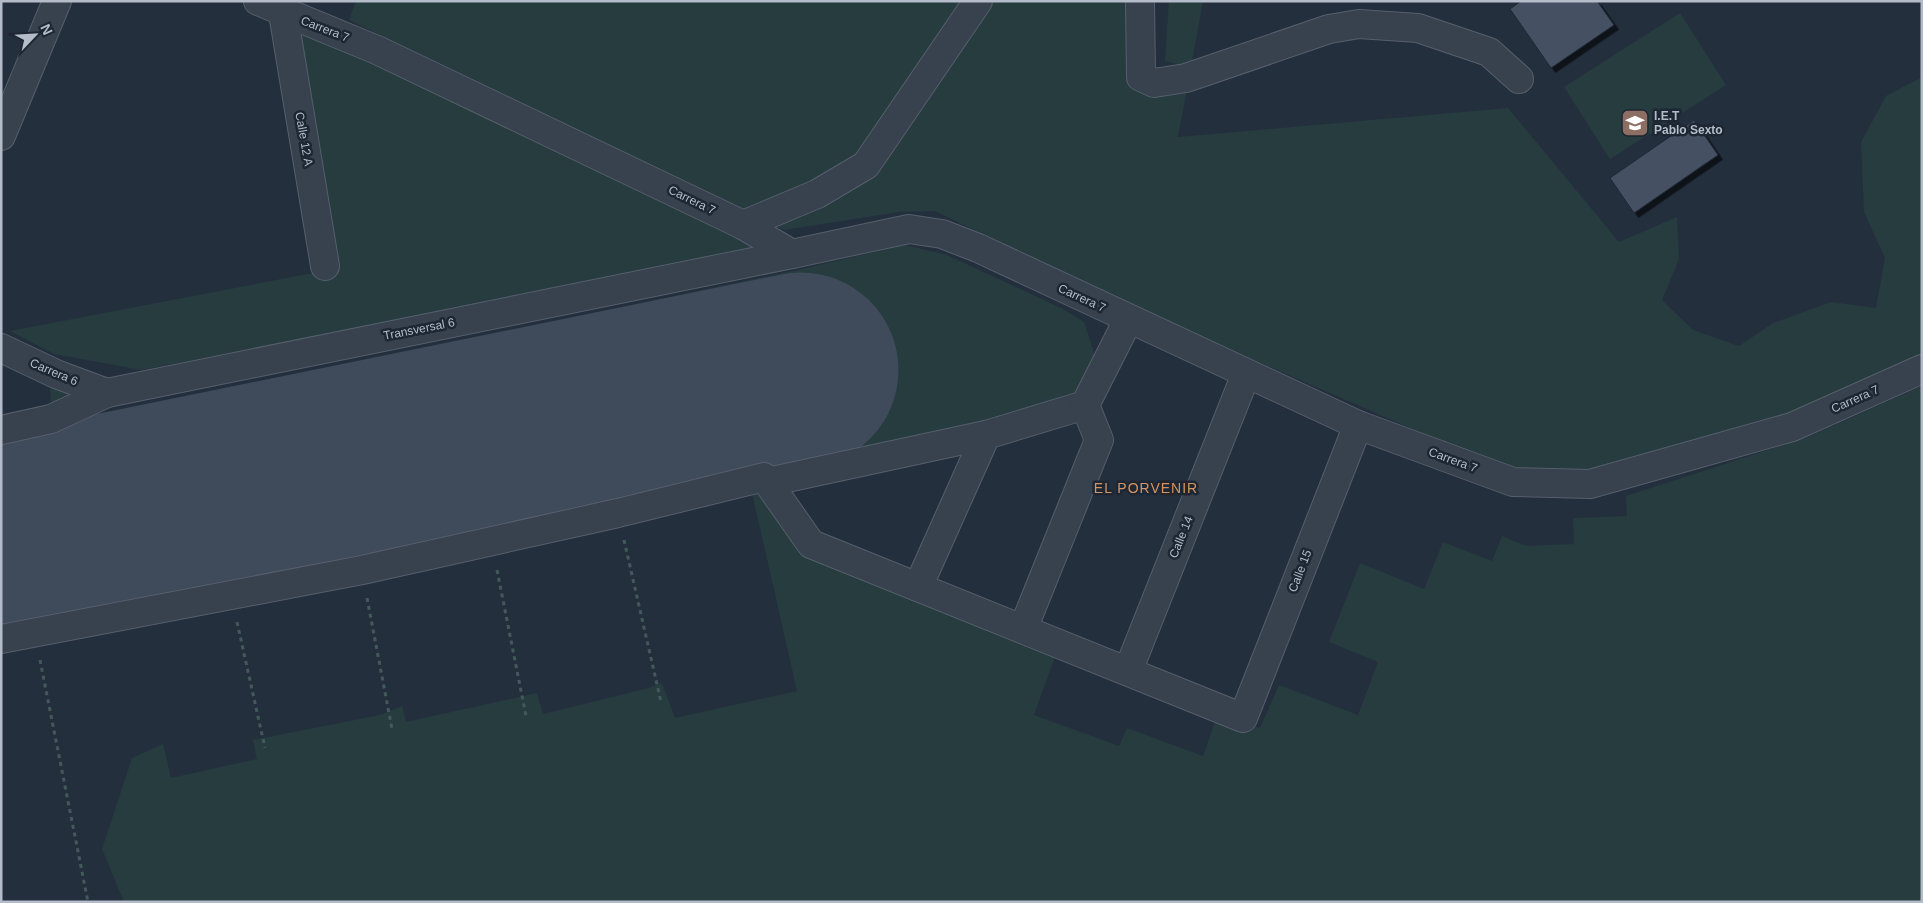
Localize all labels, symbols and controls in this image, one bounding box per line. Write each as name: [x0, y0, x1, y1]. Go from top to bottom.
north arrow: [10, 10, 60, 60]
street label: Carrera 7: [299, 13, 351, 45]
text: N: [37, 22, 56, 37]
school or university icon: I.E.T Pablo Sexto: [1620, 108, 1650, 138]
place label: I.E.T Pablo Sexto: [1654, 109, 1723, 137]
street label: Calle 12 A: [292, 111, 316, 167]
street label: Carrera 7: [666, 183, 718, 218]
street label: Carrera 7: [1056, 281, 1108, 315]
street label: Transversal 6: [382, 315, 456, 343]
street label: Carrera 6: [28, 356, 80, 388]
street label: Carrera 7: [1829, 382, 1881, 416]
street label: Carrera 7: [1427, 445, 1480, 475]
district label: EL PORVENIR: [1094, 480, 1198, 496]
street label: Calle 14: [1166, 514, 1196, 560]
street label: Calle 15: [1286, 548, 1315, 594]

